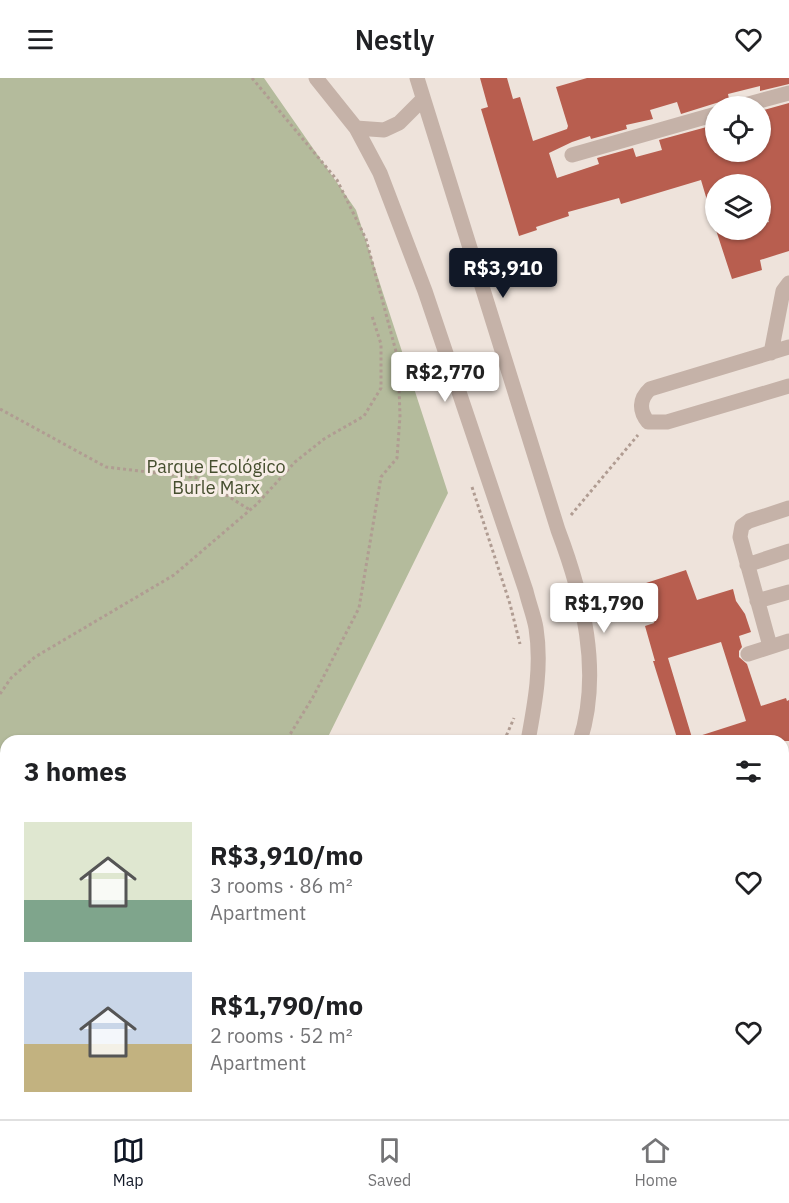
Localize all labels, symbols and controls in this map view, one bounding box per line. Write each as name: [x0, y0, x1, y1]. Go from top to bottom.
text: Nestly: [355, 22, 434, 57]
icon: menu: [24, 23, 57, 56]
icon: heart: [732, 23, 765, 56]
map controls: [705, 96, 771, 240]
button: locate: [705, 96, 771, 162]
button: layers: [705, 174, 771, 240]
pin: R$3,910: [448, 248, 558, 299]
text: R$3,910: [463, 254, 543, 281]
pin: R$2,770: [390, 352, 500, 403]
text: R$2,770: [405, 358, 485, 385]
park label: Parque Ecológico Burle Marx: [147, 455, 285, 499]
pin: R$1,790: [549, 583, 659, 634]
text: R$1,790: [564, 589, 644, 616]
text: 3 homes: [24, 754, 127, 788]
icon: filters: [732, 755, 765, 788]
text: R$3,910/mo: [210, 838, 363, 872]
icon: home: [72, 846, 144, 918]
icon: heart: [732, 866, 765, 899]
text: 3 rooms · 86 m²: [210, 872, 353, 899]
text: Apartment: [210, 899, 306, 926]
text: R$1,790/mo: [210, 988, 363, 1022]
icon: home: [72, 996, 144, 1068]
icon: heart: [732, 1016, 765, 1049]
text: 2 rooms · 52 m²: [210, 1022, 353, 1049]
text: Apartment: [210, 1049, 306, 1076]
tab: Map: [112, 1134, 145, 1190]
tab: Saved: [368, 1134, 411, 1190]
tab: Home: [634, 1134, 677, 1190]

